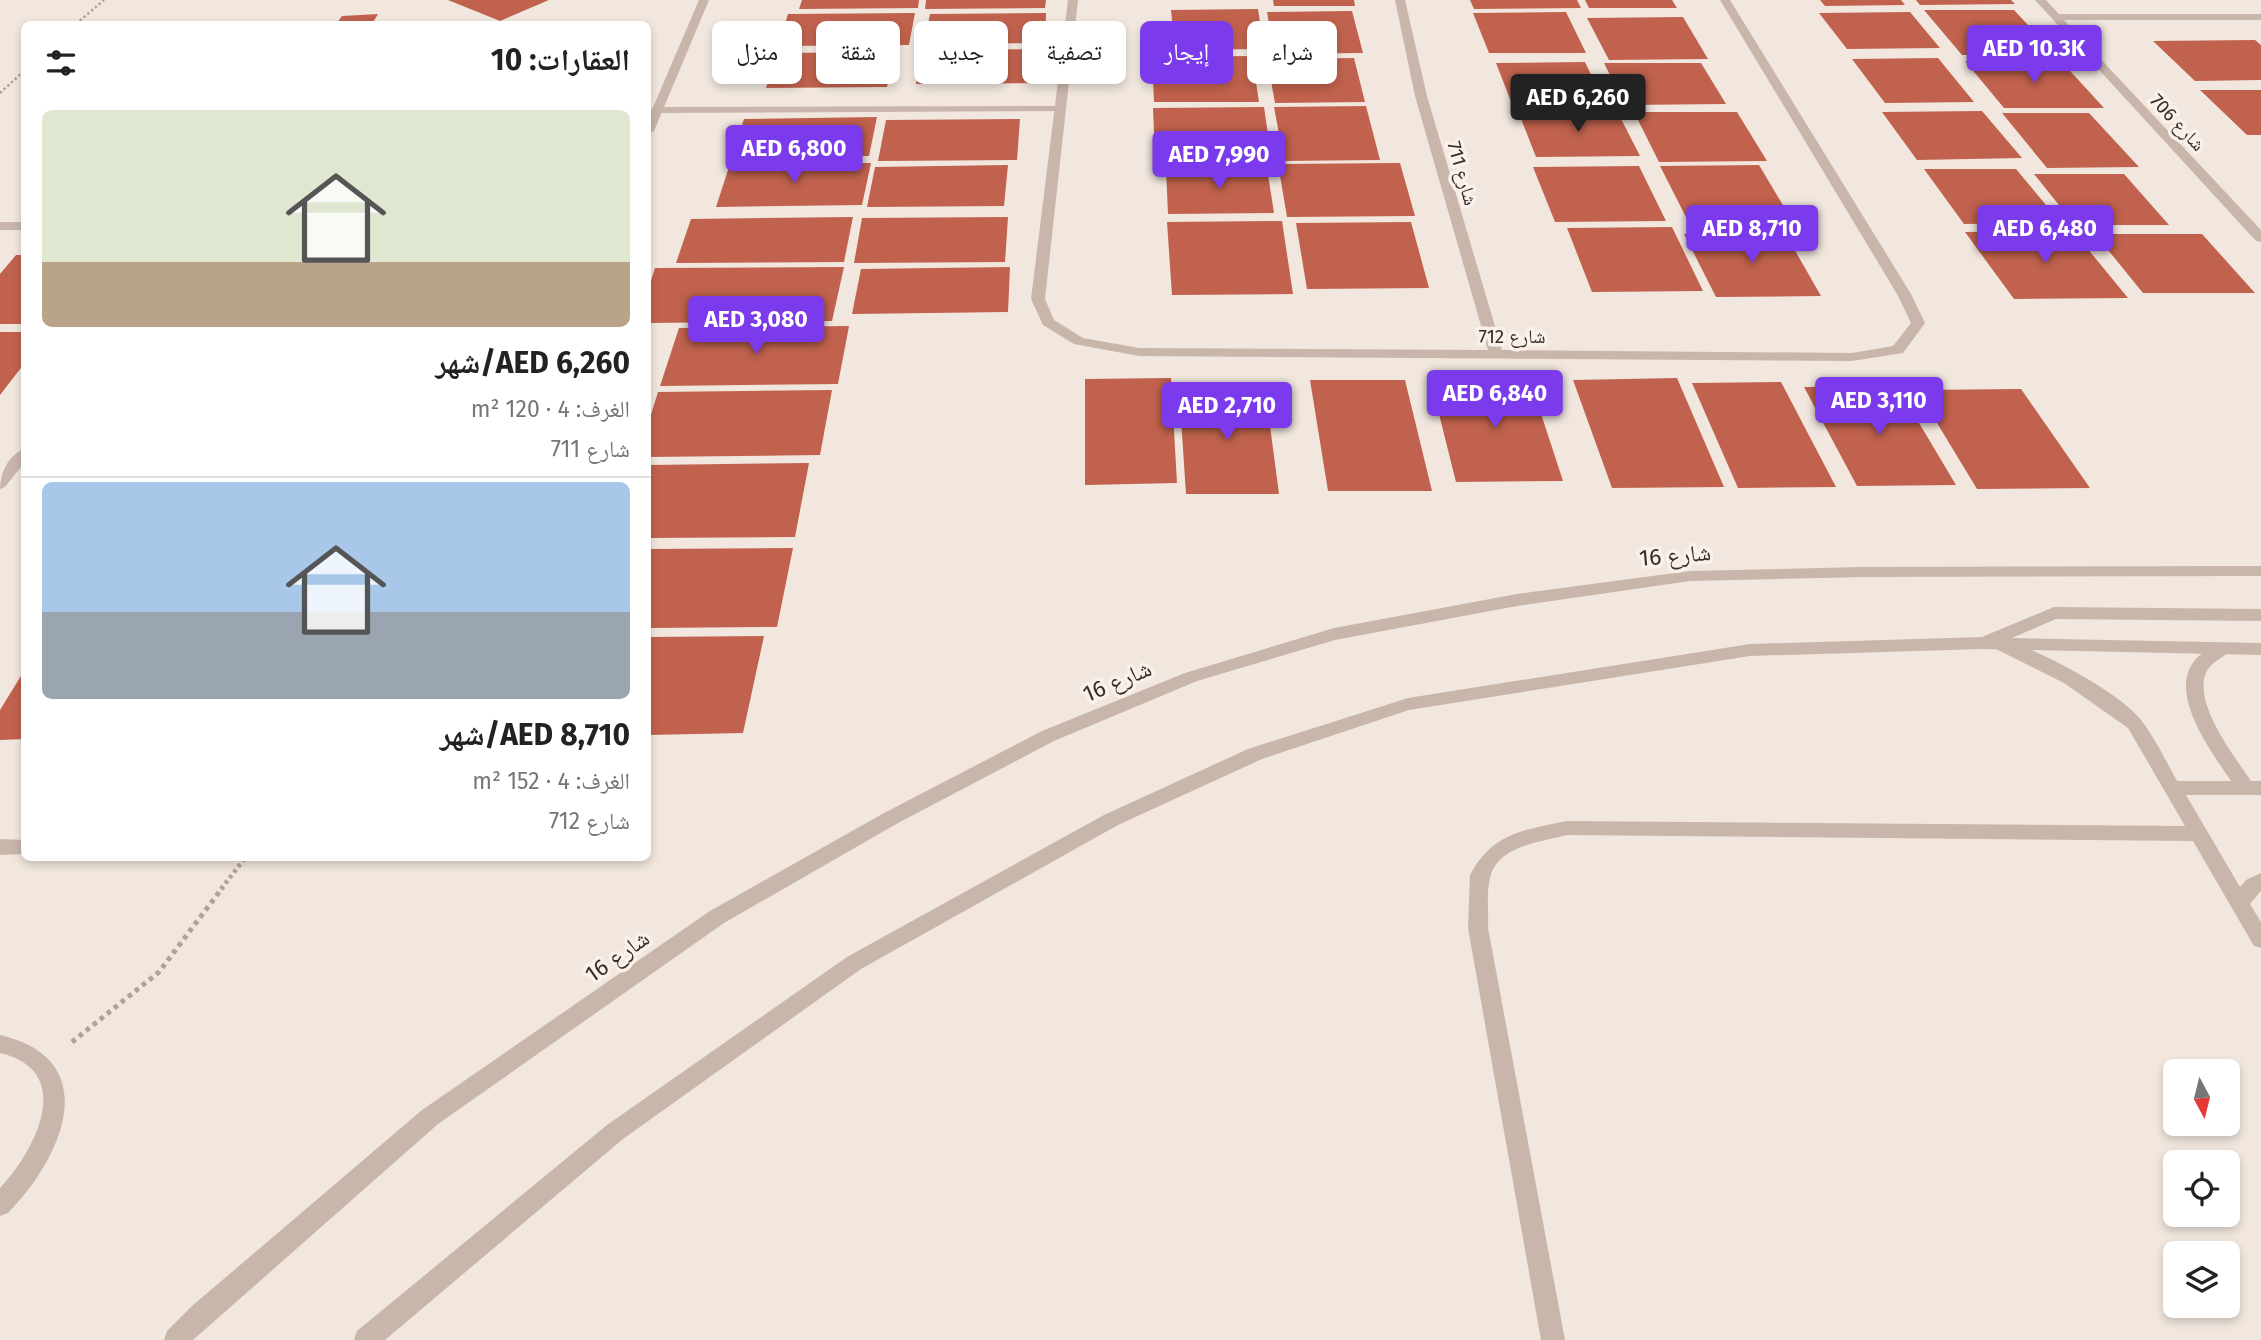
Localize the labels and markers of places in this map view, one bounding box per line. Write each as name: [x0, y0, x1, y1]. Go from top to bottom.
pin: AED 10.3K: [1954, 25, 2114, 85]
pin: AED 6,260: [1498, 74, 1658, 134]
pin: AED 6,800: [714, 125, 874, 185]
pin: AED 7,990: [1139, 132, 1299, 191]
pin: AED 8,710: [1672, 205, 1832, 265]
pin: AED 6,480: [1965, 205, 2125, 265]
pin: AED 3,080: [676, 296, 836, 356]
pin: AED 6,840: [1415, 370, 1575, 430]
pin: AED 3,110: [1799, 378, 1959, 437]
pin: AED 2,710: [1147, 382, 1307, 442]

